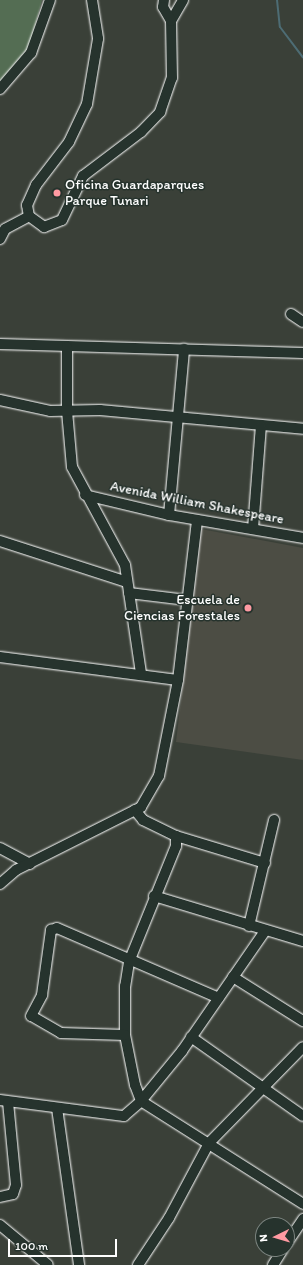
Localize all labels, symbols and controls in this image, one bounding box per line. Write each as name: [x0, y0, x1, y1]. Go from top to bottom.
place label: Oficina Guardaparques Parque Tunari: [65, 177, 204, 210]
marker: Oficina Guardaparques Parque Tunari: [52, 188, 62, 198]
street label: Avenida William Shakespeare: [109, 478, 285, 528]
place label: Escuela de Ciencias Forestales: [124, 592, 240, 624]
marker: Escuela de Ciencias Forestales: [243, 603, 253, 613]
north arrow: [255, 1217, 295, 1257]
scale bar: [10, 1231, 119, 1257]
text: N: [257, 1234, 270, 1242]
text: 100 m: [15, 1239, 48, 1253]

